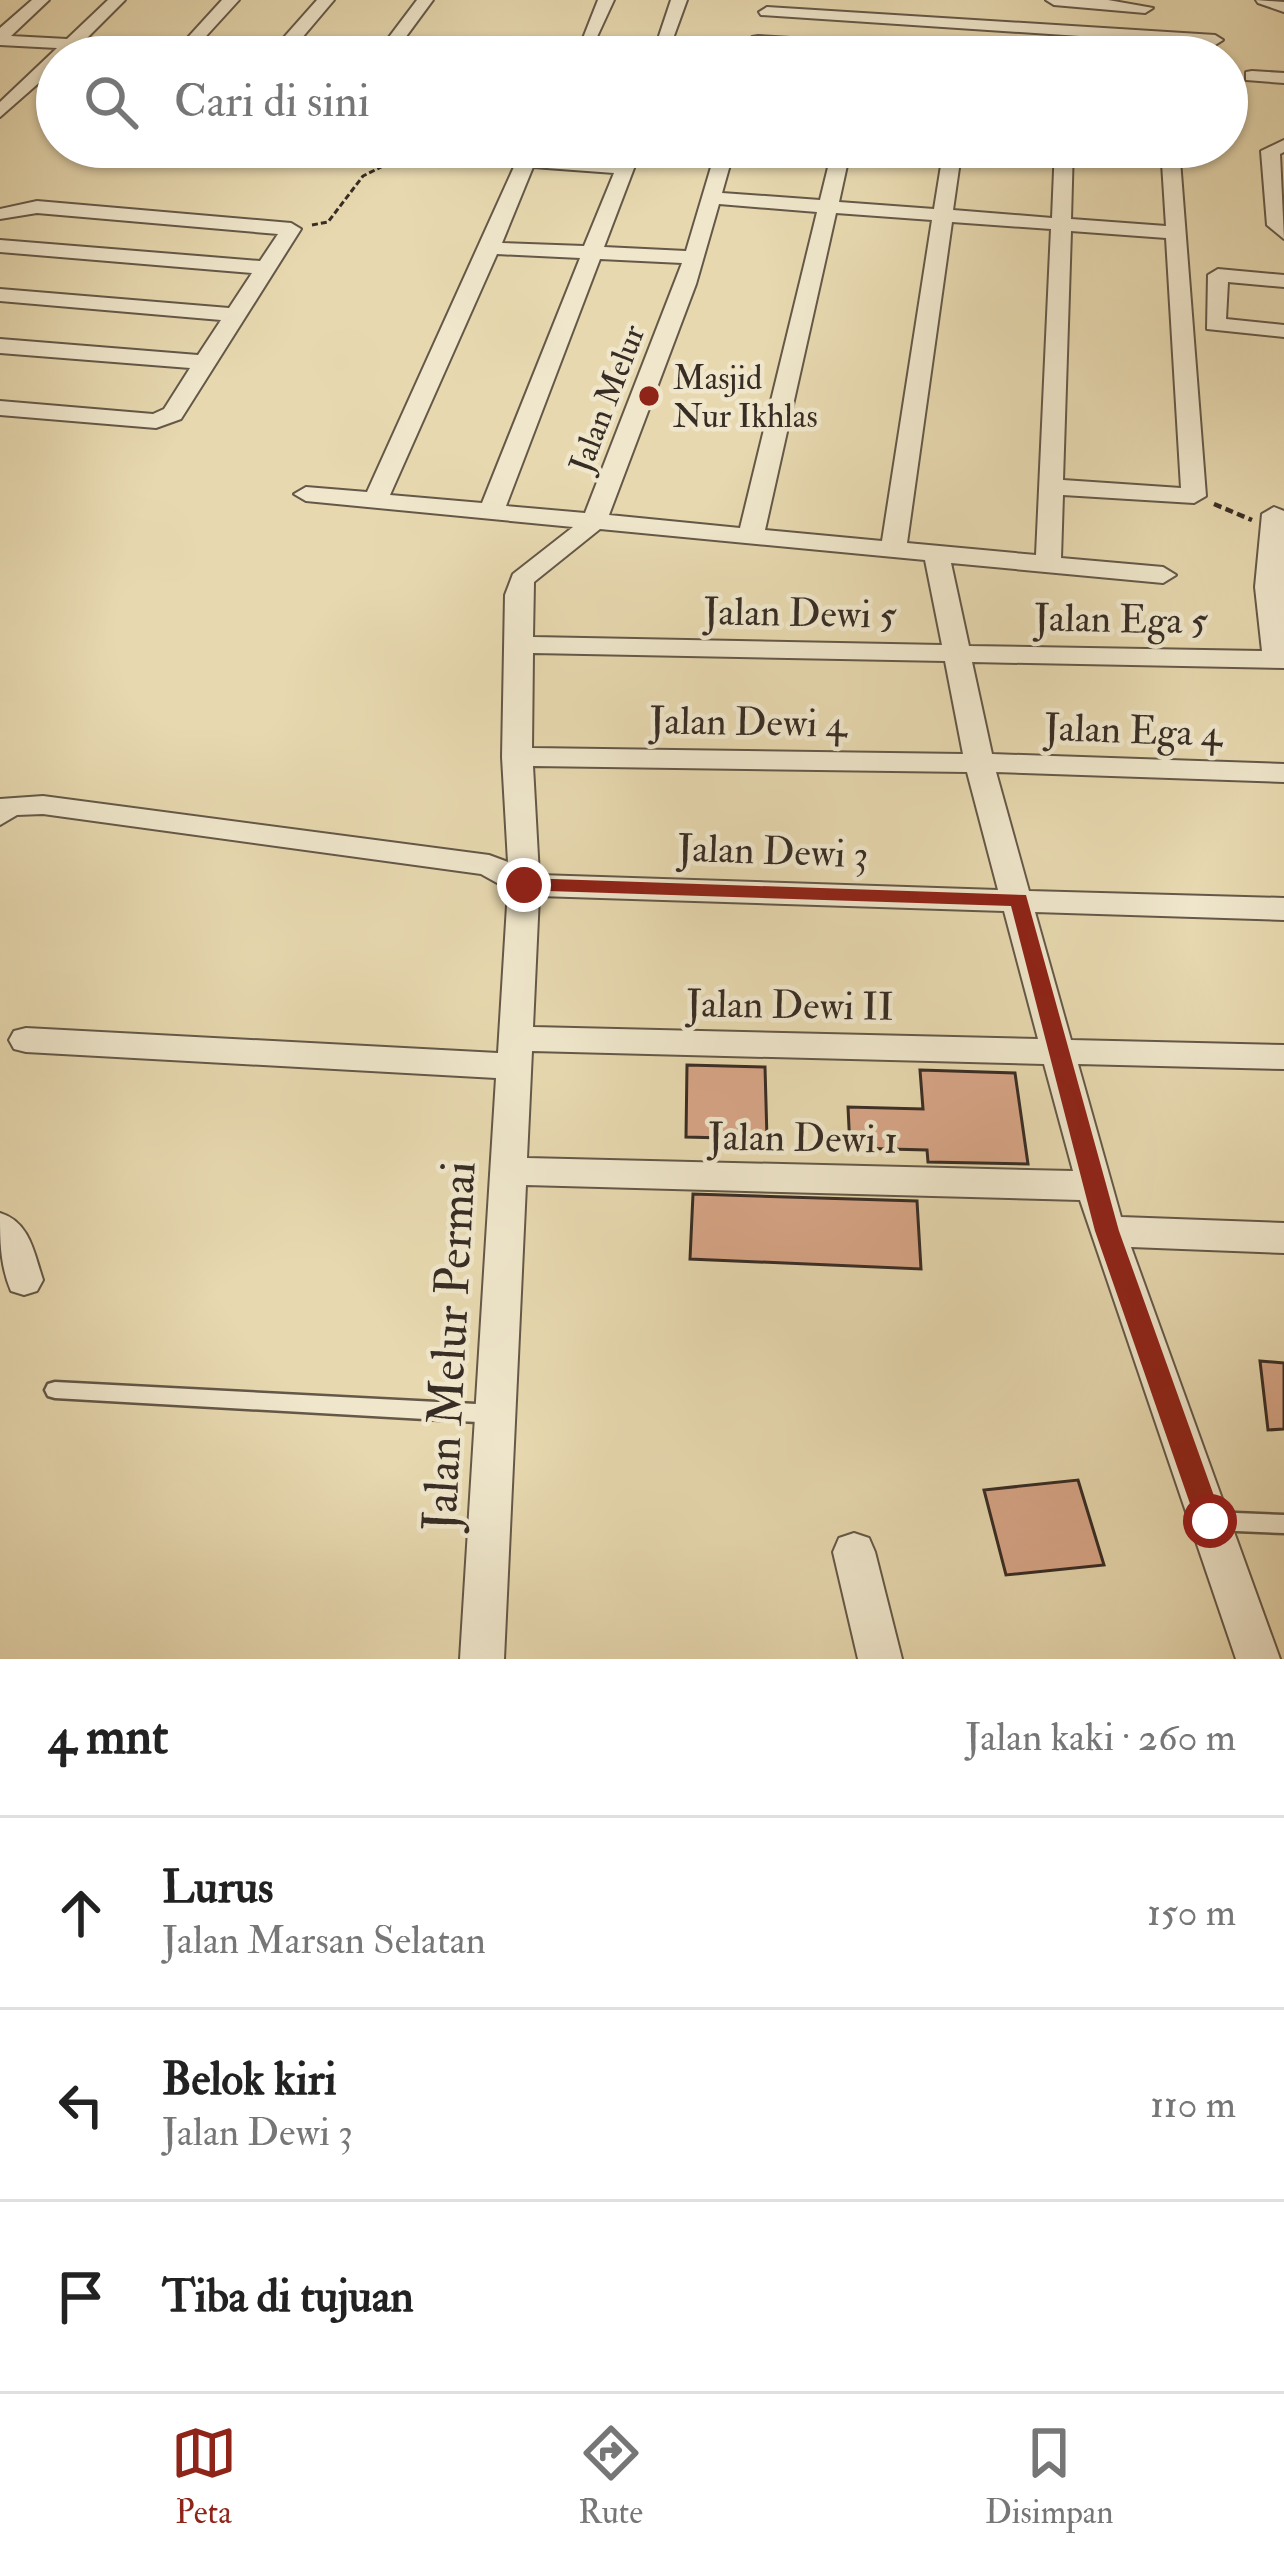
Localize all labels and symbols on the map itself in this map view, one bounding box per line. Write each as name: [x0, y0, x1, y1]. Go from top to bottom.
street label: Jalan Melur: [560, 318, 656, 480]
place label: Masjid Nur Ikhlas: [673, 358, 818, 437]
marker: Masjid Nur Ikhlas: [636, 383, 662, 409]
street label: Jalan Dewi 5: [702, 587, 897, 640]
street label: Jalan Ega 5: [1033, 593, 1208, 646]
street label: Jalan Dewi 4: [648, 696, 849, 749]
street label: Jalan Ega 4: [1042, 703, 1225, 758]
street label: Jalan Dewi 3: [676, 824, 869, 879]
route end: [497, 858, 551, 912]
street label: Jalan Dewi II: [685, 979, 894, 1032]
street label: Jalan Dewi 1: [707, 1112, 898, 1165]
street label: Jalan Melur Permai: [410, 1160, 490, 1535]
route start: [1183, 1494, 1237, 1548]

